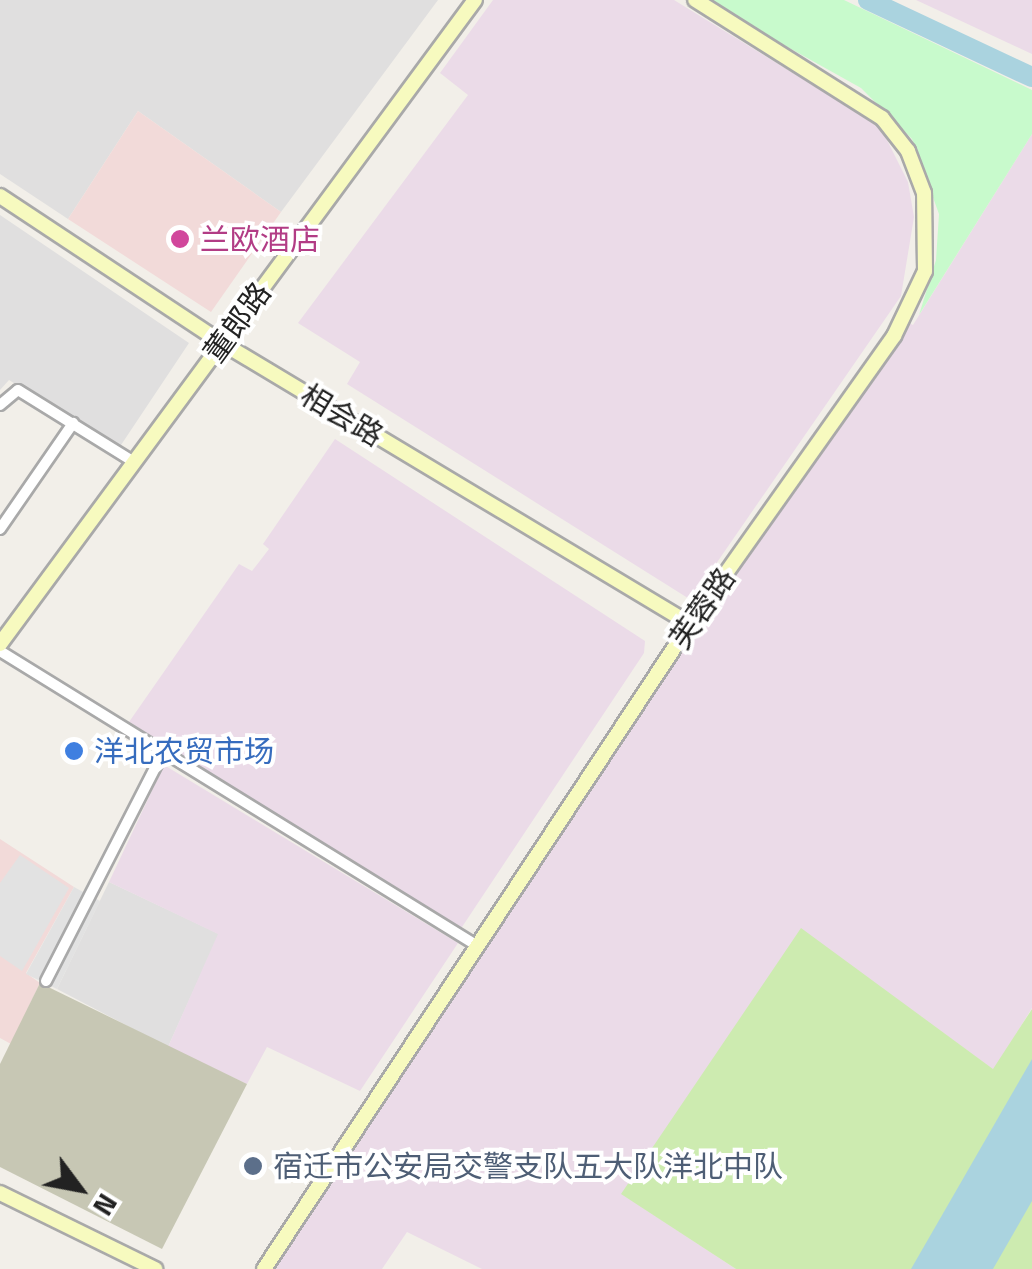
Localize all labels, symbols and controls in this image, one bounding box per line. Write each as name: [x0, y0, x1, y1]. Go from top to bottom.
place label: 兰欧酒店: [200, 221, 320, 257]
marker: 兰欧酒店: [169, 228, 191, 250]
street label: 董郎路: [196, 275, 278, 369]
street label: 相会路: [294, 376, 390, 454]
street label: 芙蓉路: [661, 561, 743, 655]
place label: 洋北农贸市场: [94, 733, 274, 769]
marker: 洋北农贸市场: [63, 740, 85, 762]
north arrow: [30, 1139, 130, 1239]
place label: 宿迁市公安局交警支队五大队洋北中队: [273, 1148, 783, 1184]
marker: 宿迁市公安局交警支队五大队洋北中队: [242, 1155, 264, 1177]
text: N: [82, 1186, 129, 1225]

